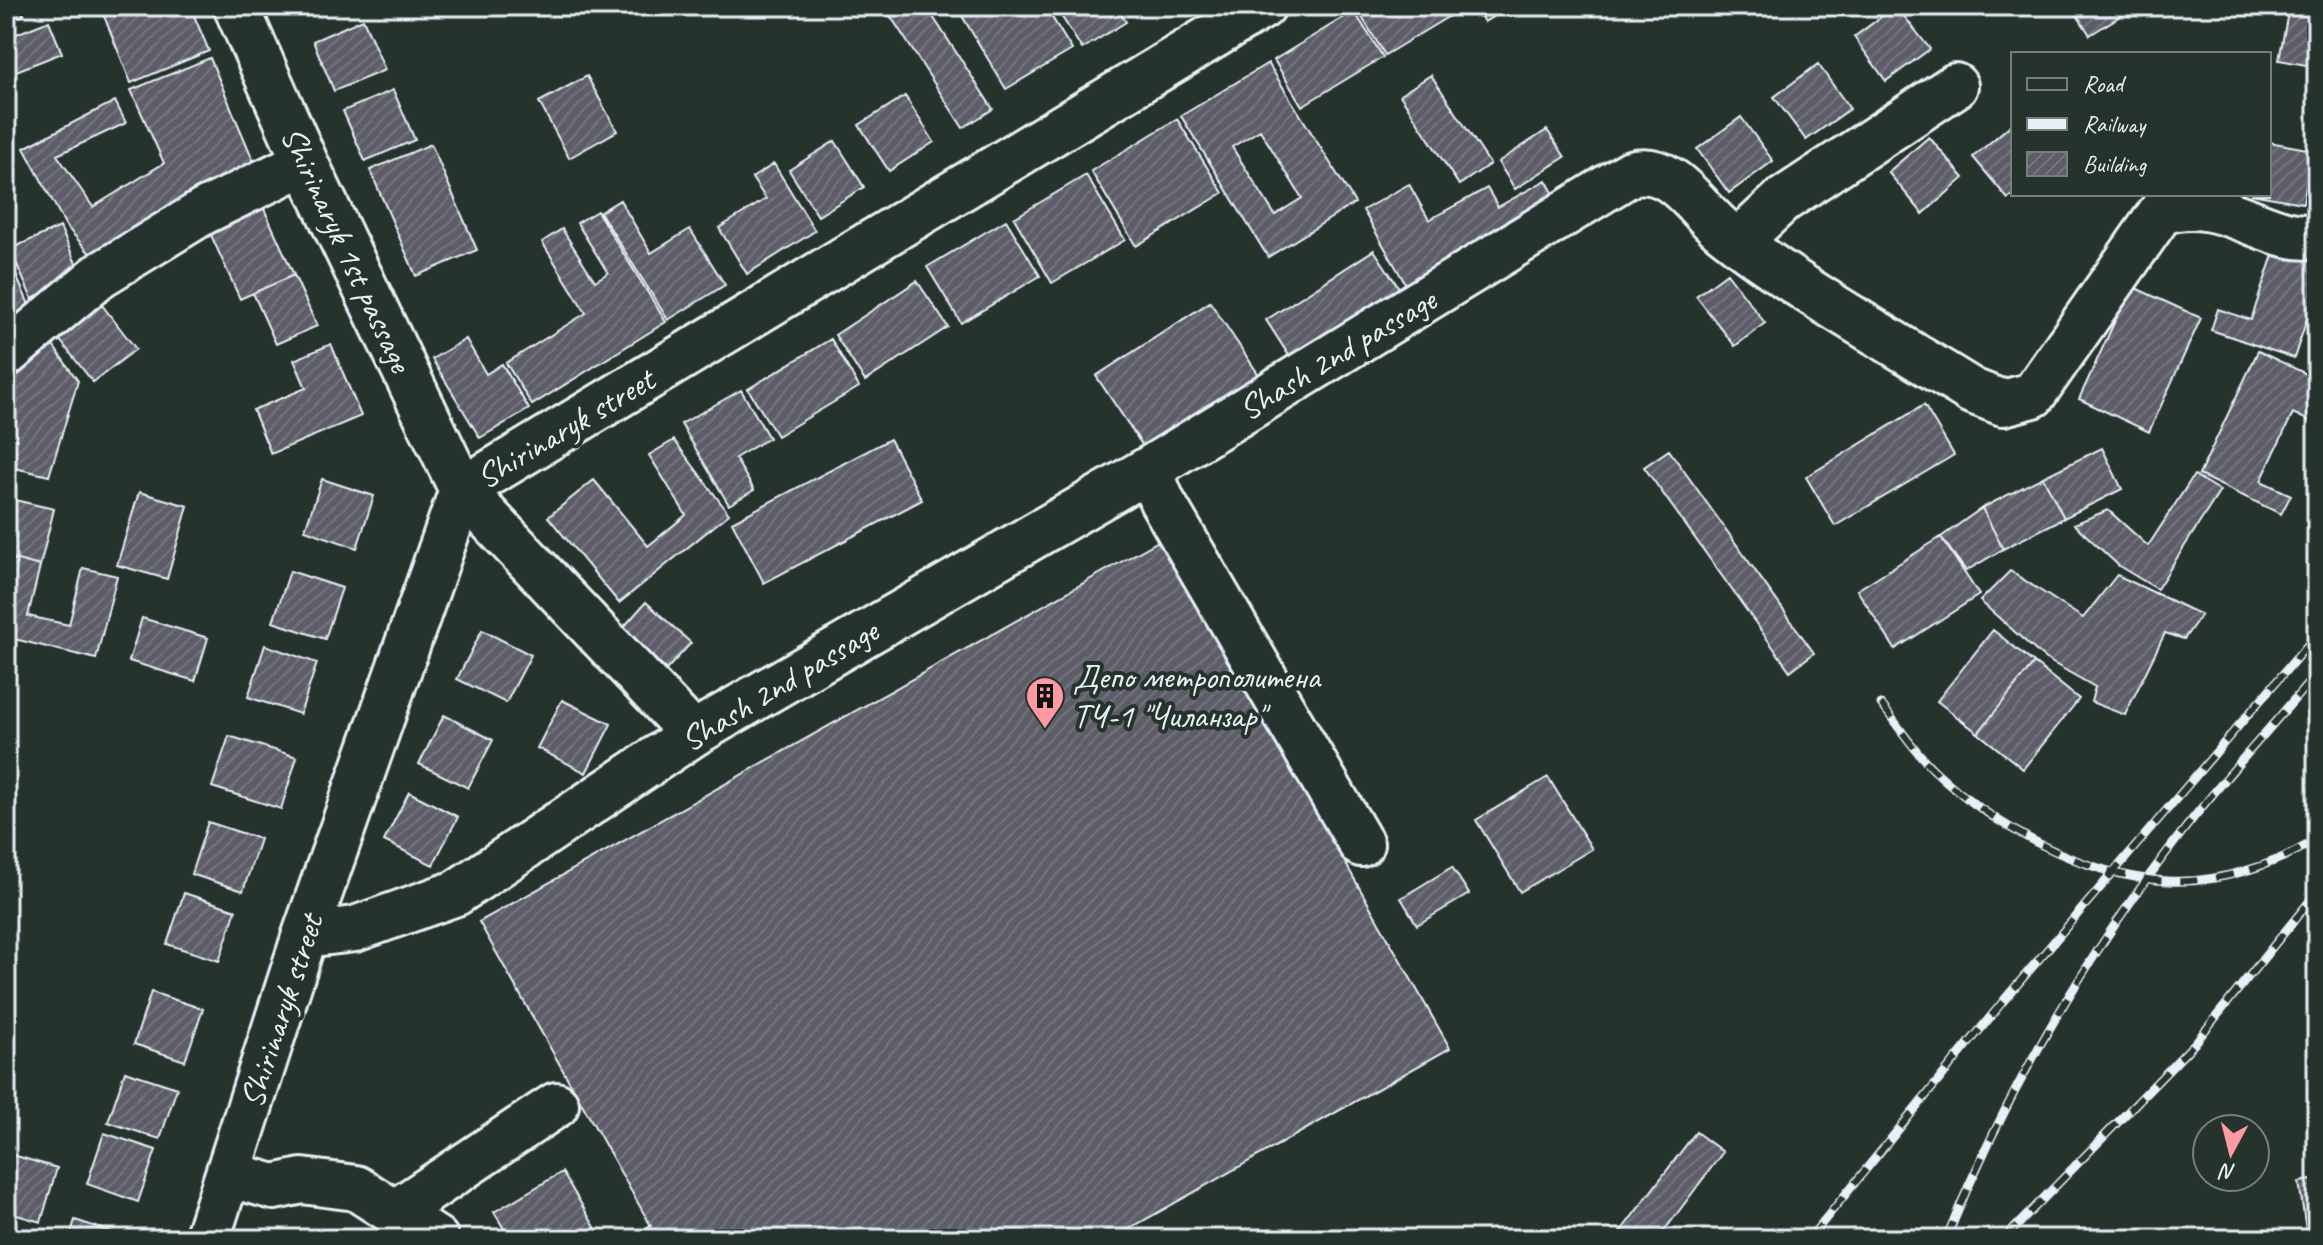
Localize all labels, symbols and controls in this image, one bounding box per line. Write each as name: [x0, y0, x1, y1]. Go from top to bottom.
legend: [2011, 52, 2271, 196]
text: Road: [2083, 69, 2127, 99]
text: Railway: [2083, 109, 2147, 139]
street label: Shirinaryk 1st passage: [271, 120, 423, 380]
text: Building: [2083, 149, 2148, 179]
street label: Shash 2nd passage: [1230, 277, 1445, 430]
street label: Shirinaryk street: [468, 356, 665, 498]
street label: Shash 2nd passage: [672, 608, 887, 761]
place label: Депо метрополитена ТЧ-1 "Чиланзар": [1073, 655, 1322, 737]
building icon: Депо метрополитена ТЧ-1 "Чиланзар": [1024, 675, 1066, 730]
street label: Shirinaryk street: [230, 906, 334, 1113]
north arrow: [2191, 1113, 2271, 1193]
text: N: [2217, 1157, 2237, 1187]

